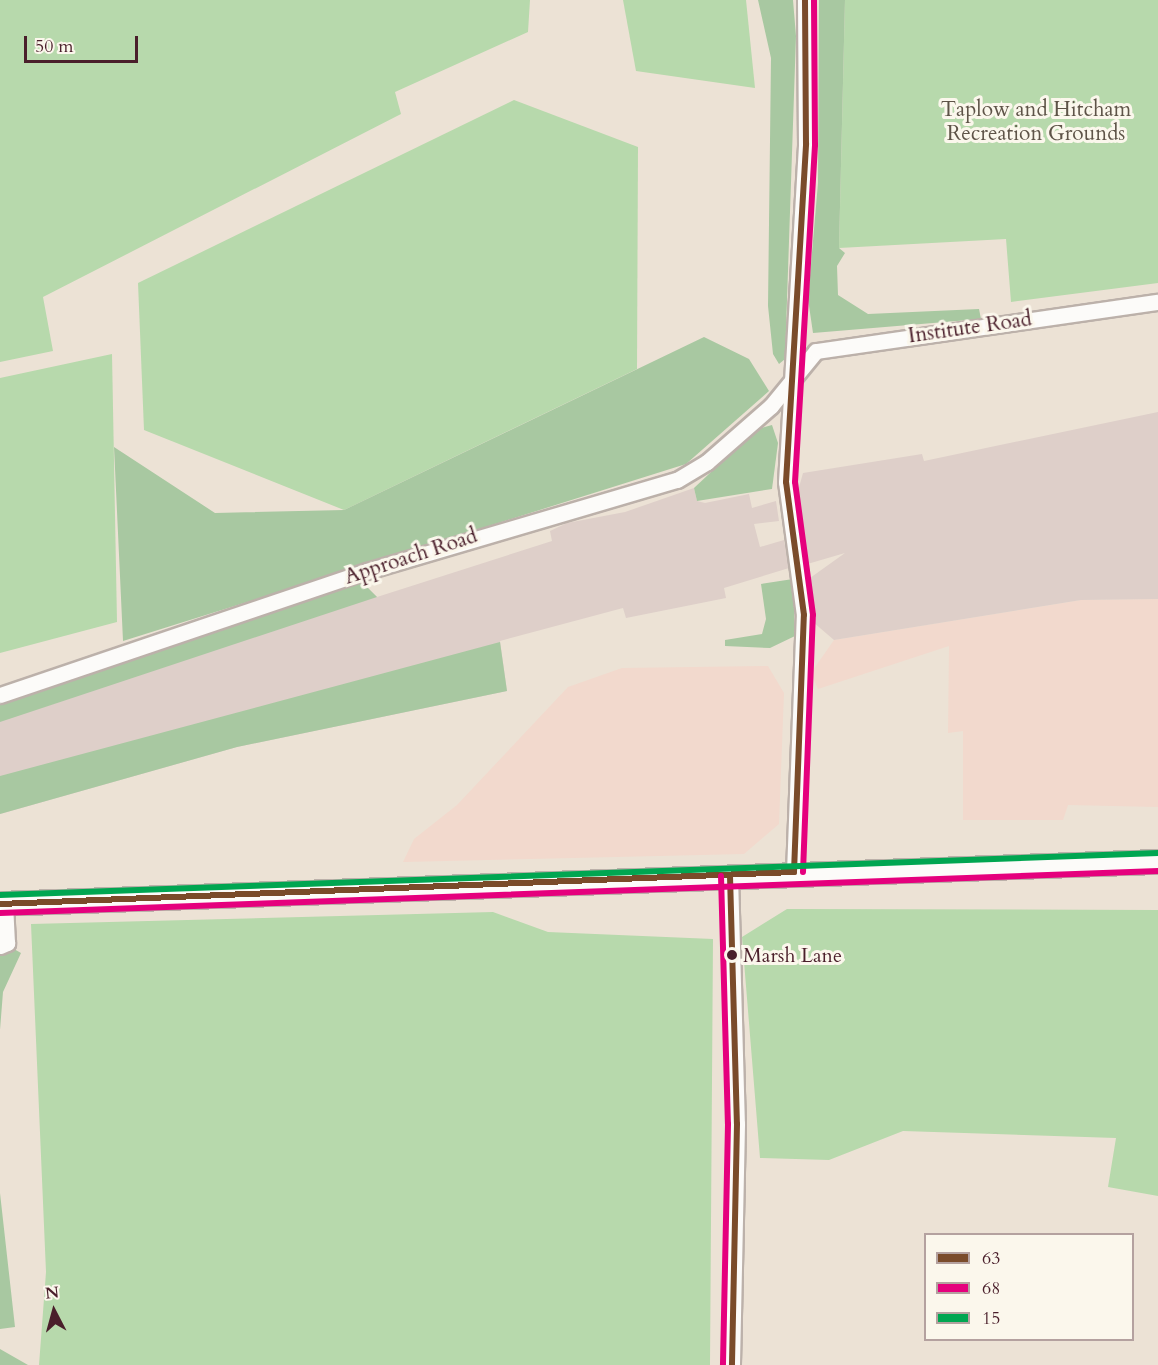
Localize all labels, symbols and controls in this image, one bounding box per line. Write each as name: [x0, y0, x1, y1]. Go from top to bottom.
scale bar: [27, 24, 141, 62]
text: 50 m: [35, 34, 74, 59]
park label: Taplow and Hitcham Recreation Grounds: [941, 97, 1131, 147]
street label: Institute Road: [906, 307, 1034, 349]
street label: Approach Road: [341, 524, 481, 590]
place label: Marsh Lane: [743, 943, 842, 967]
marker: Marsh Lane: [726, 949, 738, 961]
legend: [924, 1233, 1134, 1341]
text: 63: [982, 1246, 1000, 1271]
text: 68: [982, 1276, 1000, 1301]
north arrow: [24, 1281, 84, 1341]
text: N: [44, 1281, 60, 1305]
text: 15: [982, 1306, 1000, 1331]

